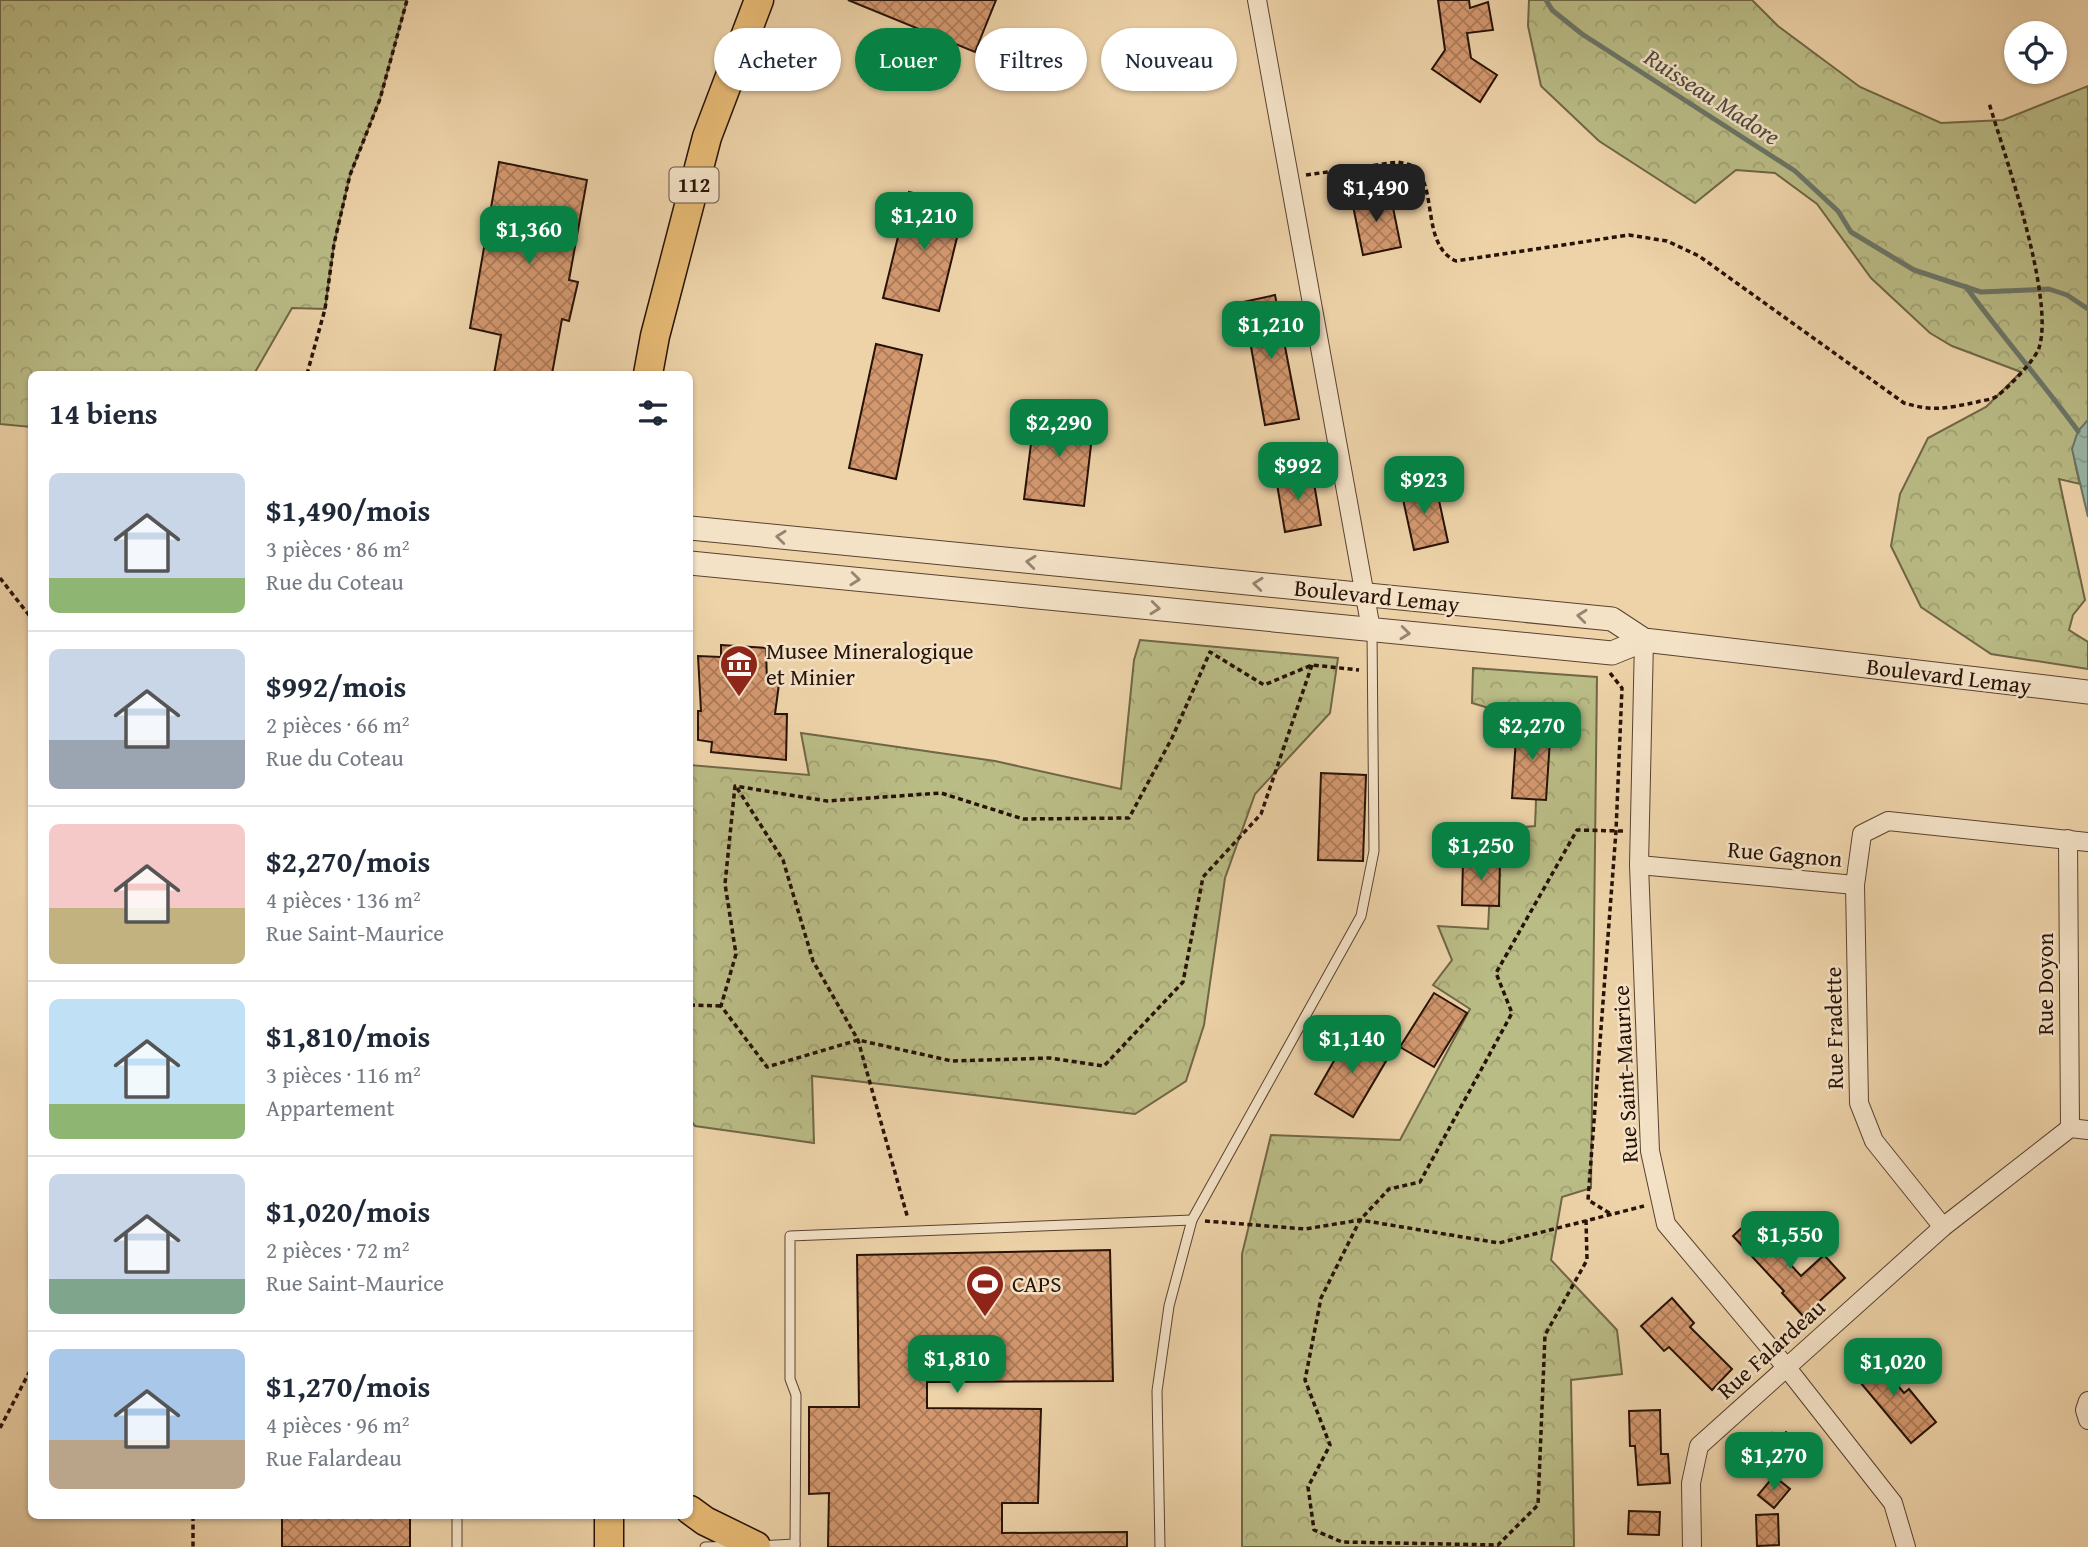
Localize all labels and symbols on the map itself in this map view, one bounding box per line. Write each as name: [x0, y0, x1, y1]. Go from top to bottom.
water label: Ruisseau Madore: [1637, 39, 1787, 154]
pin: $1,490: [1319, 164, 1433, 224]
road number: 112: [670, 168, 718, 202]
pin: $1,210: [867, 192, 981, 252]
pin: $1,360: [472, 206, 586, 266]
pin: $1,210: [1214, 302, 1328, 361]
pin: $2,290: [1002, 400, 1116, 459]
pin: $992: [1257, 442, 1339, 502]
pin: $923: [1383, 456, 1465, 516]
one-way arrow: [775, 530, 786, 545]
one-way arrow: [1026, 554, 1037, 569]
street label: Boulevard Lemay: [1293, 570, 1462, 621]
one-way arrow: [850, 571, 861, 586]
one-way arrow: [1252, 577, 1263, 592]
one-way arrow: [1149, 600, 1160, 615]
one-way arrow: [1576, 609, 1587, 624]
one-way arrow: [1400, 625, 1411, 640]
place label: Musee Mineralogique et Minier: [766, 634, 974, 693]
museum icon: Musee Mineralogique et Minier: [718, 643, 760, 698]
street label: Boulevard Lemay: [1865, 649, 2034, 702]
pin: $2,270: [1475, 702, 1589, 762]
pin: $1,250: [1424, 822, 1538, 882]
street label: Rue Gagnon: [1726, 832, 1844, 875]
street label: Rue Doyon: [2028, 932, 2061, 1035]
street label: Rue Fradette: [1816, 966, 1851, 1090]
street label: Rue Saint-Maurice: [1603, 984, 1646, 1164]
pin: $1,140: [1295, 1016, 1409, 1075]
pin: $1,550: [1733, 1212, 1847, 1271]
sports icon: CAPS: [964, 1263, 1006, 1318]
place label: CAPS: [1012, 1267, 1061, 1300]
street label: Rue Falardeau: [1709, 1291, 1833, 1406]
pin: $1,810: [900, 1336, 1014, 1395]
pin: $1,020: [1836, 1338, 1950, 1398]
pin: $1,270: [1717, 1432, 1831, 1492]

